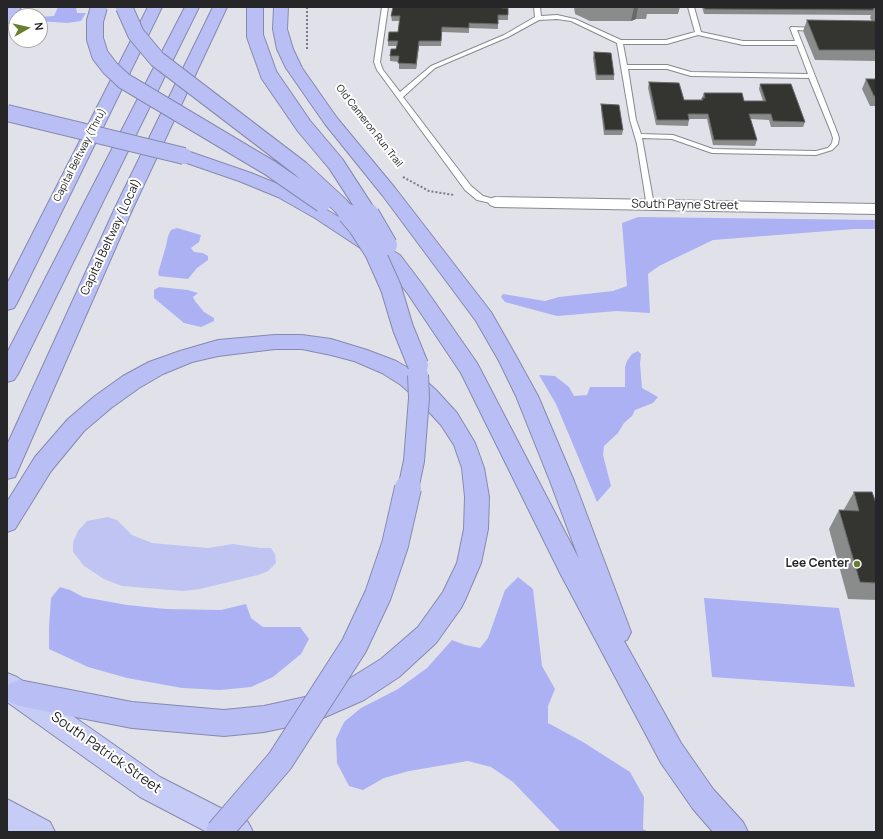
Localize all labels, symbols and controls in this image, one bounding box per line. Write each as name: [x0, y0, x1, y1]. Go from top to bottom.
north arrow: [8, 8, 48, 48]
text: N: [31, 21, 47, 31]
street label: Old Cameron Run Trail: [333, 82, 405, 170]
street label: Capital Beltway (Thru): [51, 106, 109, 204]
street label: Capital Beltway (Local): [78, 176, 144, 298]
street label: South Payne Street: [631, 197, 739, 213]
place label: Lee Center: [785, 557, 849, 571]
marker: Lee Center: [852, 559, 862, 569]
street label: South Patrick Street: [48, 709, 164, 797]

